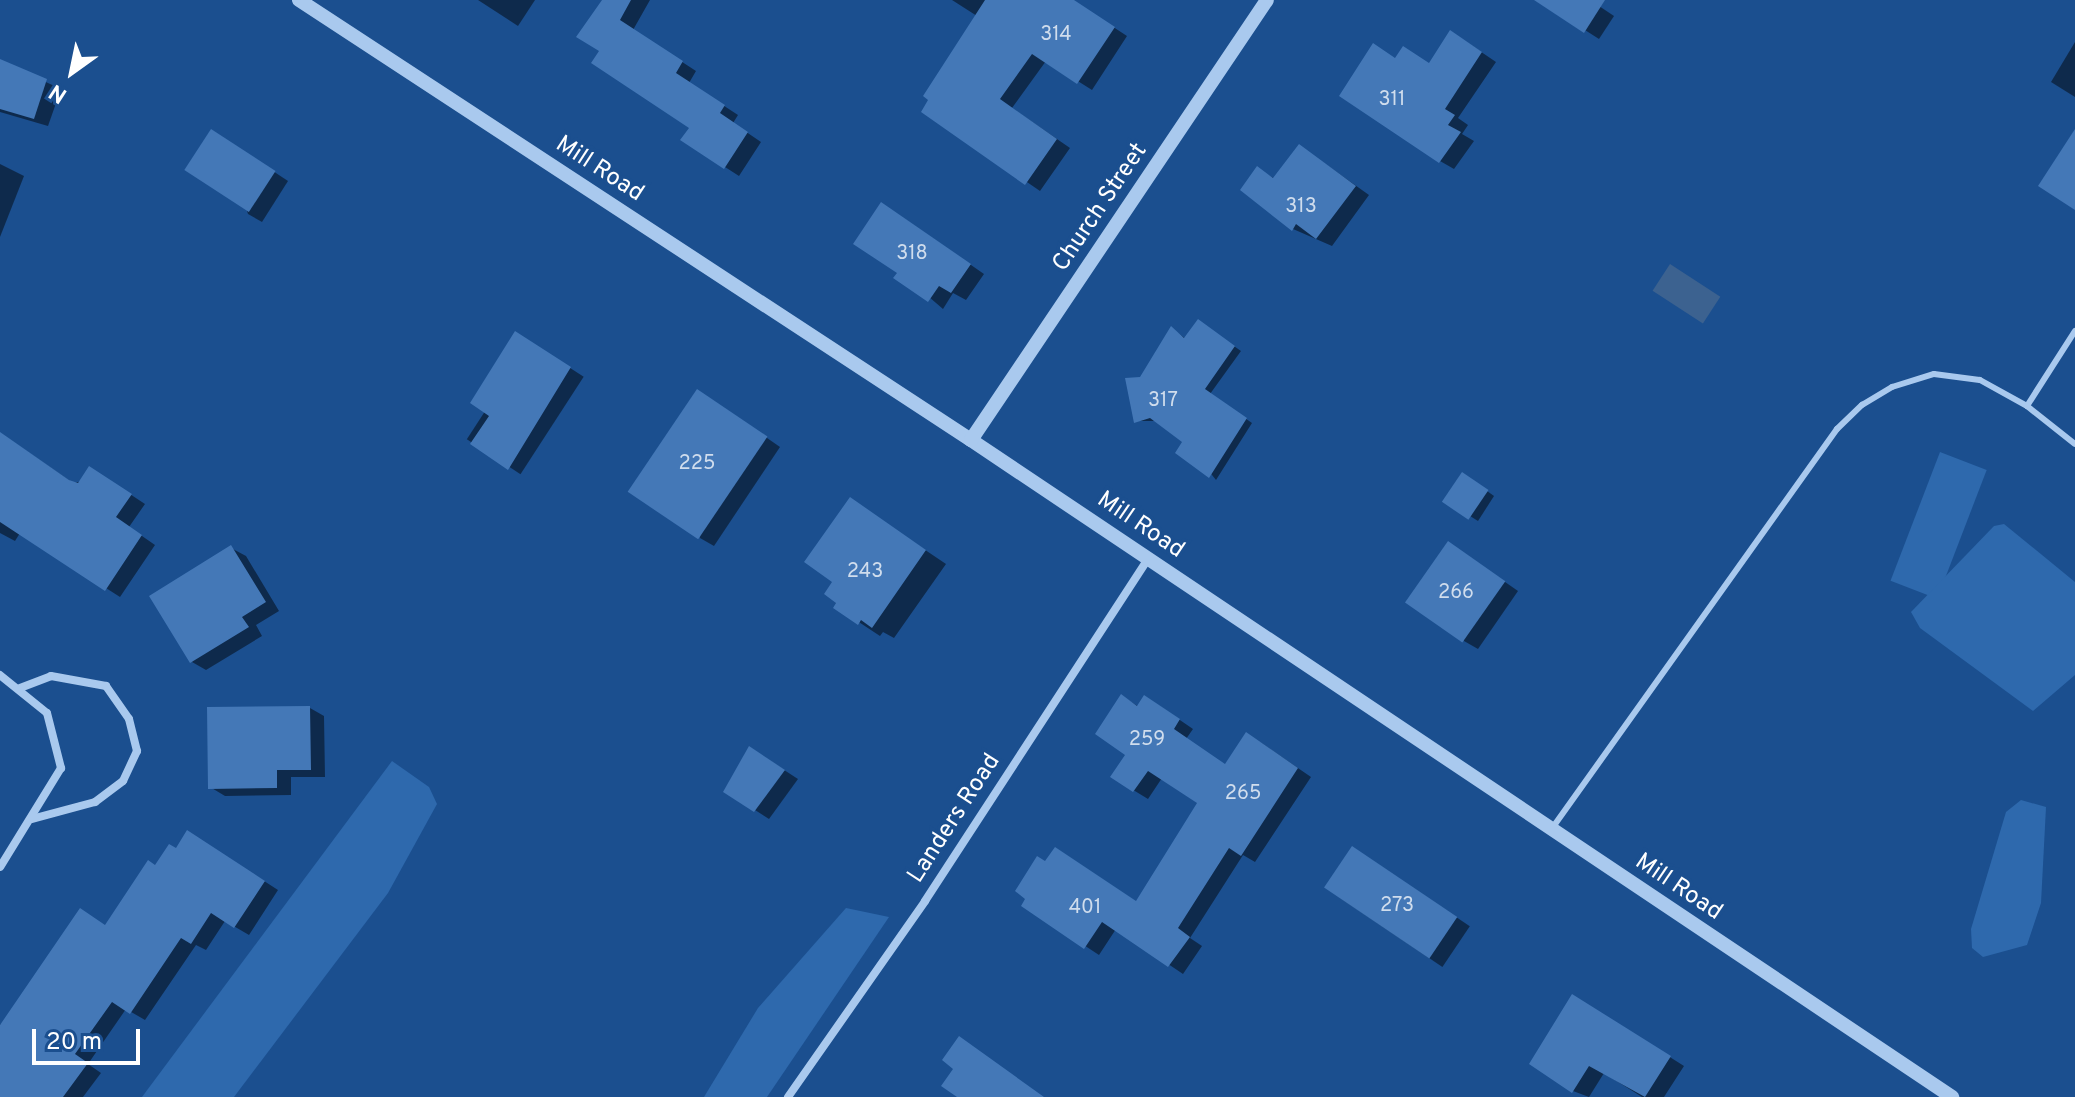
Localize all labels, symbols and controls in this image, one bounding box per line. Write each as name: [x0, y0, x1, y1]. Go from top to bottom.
house number: 314: [1040, 23, 1072, 47]
north arrow: [32, 32, 112, 112]
text: N: [45, 77, 73, 108]
house number: 311: [1379, 88, 1405, 112]
street label: Mill Road: [550, 131, 648, 209]
street label: Church Street: [1047, 138, 1155, 278]
house number: 313: [1285, 195, 1317, 219]
house number: 318: [896, 242, 928, 266]
house number: 317: [1148, 389, 1178, 413]
house number: 225: [679, 452, 715, 476]
street label: Mill Road: [1091, 486, 1189, 566]
house number: 243: [847, 560, 883, 584]
house number: 266: [1438, 581, 1474, 605]
house number: 259: [1129, 728, 1165, 752]
street label: Landers Road: [903, 749, 1007, 889]
house number: 265: [1225, 782, 1261, 806]
street label: Mill Road: [1629, 848, 1727, 928]
house number: 273: [1380, 894, 1414, 918]
house number: 401: [1069, 896, 1101, 920]
scale bar: [36, 1013, 144, 1063]
text: 20 m: [46, 1028, 102, 1058]

